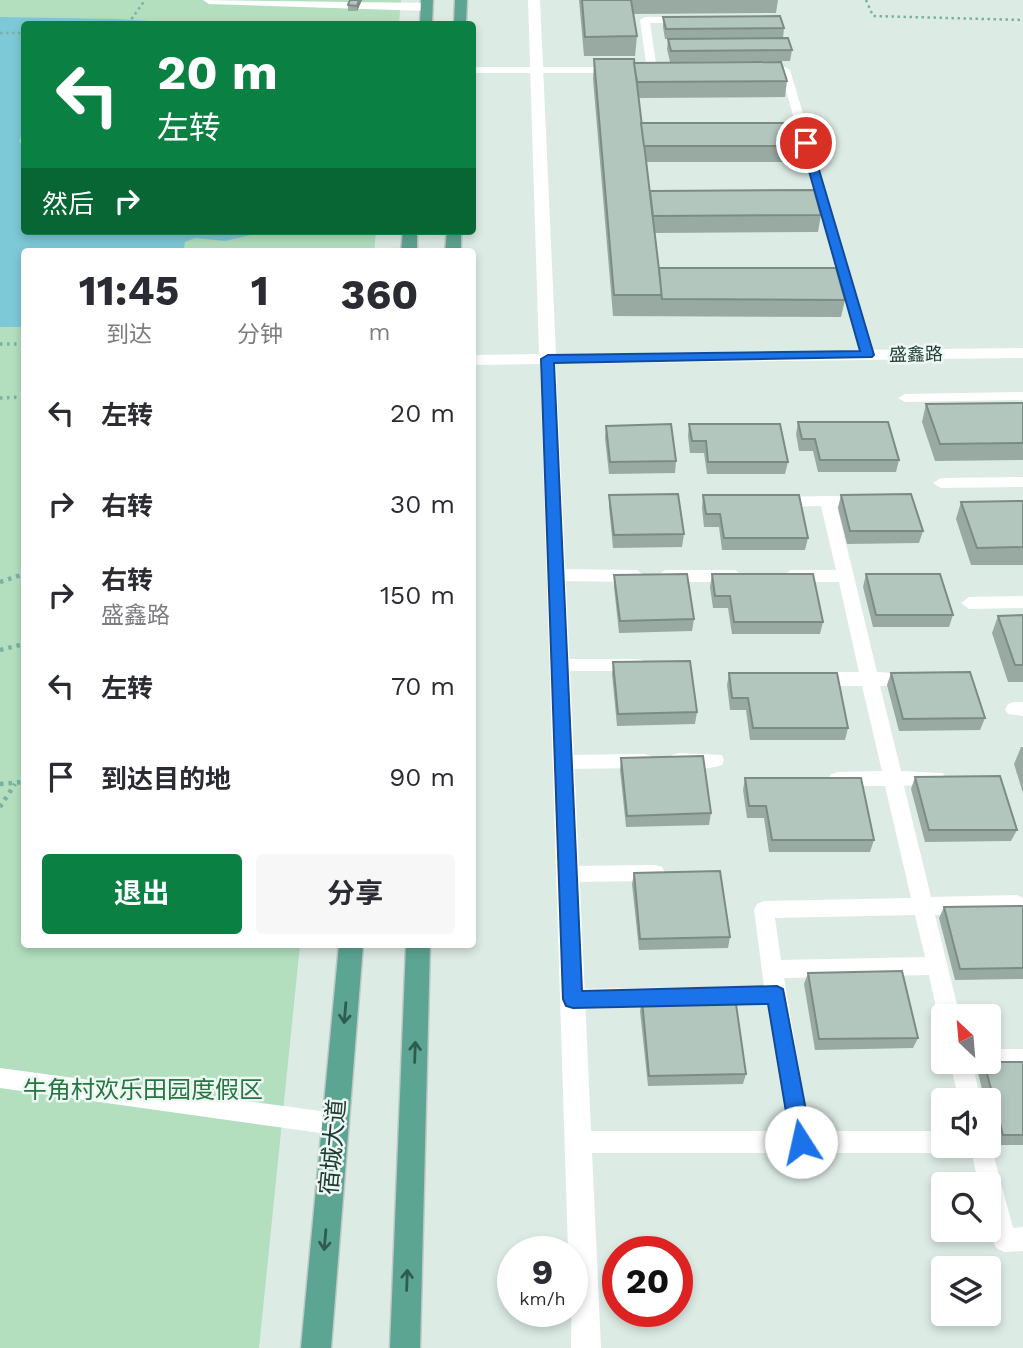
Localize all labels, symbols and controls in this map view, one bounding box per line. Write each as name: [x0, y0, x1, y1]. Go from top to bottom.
text: 20 m: [157, 43, 278, 101]
icon: left: [42, 49, 133, 140]
text: 左转: [157, 109, 221, 147]
pin: [776, 113, 836, 173]
icon: arrive: [787, 124, 825, 162]
icon: right: [108, 182, 146, 220]
text: 然后: [42, 189, 94, 219]
text: 11:45: [79, 266, 179, 315]
text: 1: [251, 266, 269, 315]
text: 360: [340, 270, 418, 319]
text: m: [368, 319, 390, 346]
text: 到达: [106, 321, 152, 348]
text: 分钟: [237, 321, 283, 348]
street label: 盛鑫路: [889, 343, 943, 365]
icon: left: [42, 394, 80, 432]
text: 20 m: [390, 398, 455, 428]
text: 左转: [101, 400, 153, 430]
icon: right: [42, 485, 80, 523]
text: 30 m: [390, 489, 455, 519]
text: 右转: [101, 491, 153, 521]
text: 右转: [101, 565, 153, 595]
icon: right: [42, 576, 80, 614]
text: 150 m: [380, 580, 455, 610]
text: 盛鑫路: [101, 602, 170, 629]
icon: left: [42, 667, 80, 705]
text: 70 m: [391, 671, 455, 701]
text: 左转: [101, 673, 153, 703]
icon: arrive: [42, 758, 80, 796]
text: 90 m: [389, 762, 455, 792]
text: 到达目的地: [101, 764, 231, 794]
button: 退出: [42, 854, 242, 934]
button: 分享: [256, 854, 455, 934]
one-way arrow: [338, 1001, 351, 1024]
north arrow: [931, 1004, 1001, 1074]
map controls: [931, 1004, 1001, 1326]
one-way arrow: [408, 1041, 421, 1064]
park label: 牛角村欢乐田园度假区: [23, 1076, 263, 1104]
button: sound: [931, 1088, 1001, 1158]
street label: 宿城大道: [315, 1098, 351, 1196]
position arrow: [764, 1105, 838, 1179]
button: search: [931, 1172, 1001, 1242]
one-way arrow: [318, 1228, 331, 1250]
speed limit sign: 20: [602, 1236, 693, 1327]
text: 9: [532, 1251, 553, 1293]
button: layers: [931, 1256, 1001, 1326]
one-way arrow: [401, 1269, 414, 1292]
text: km/h: [519, 1288, 566, 1309]

